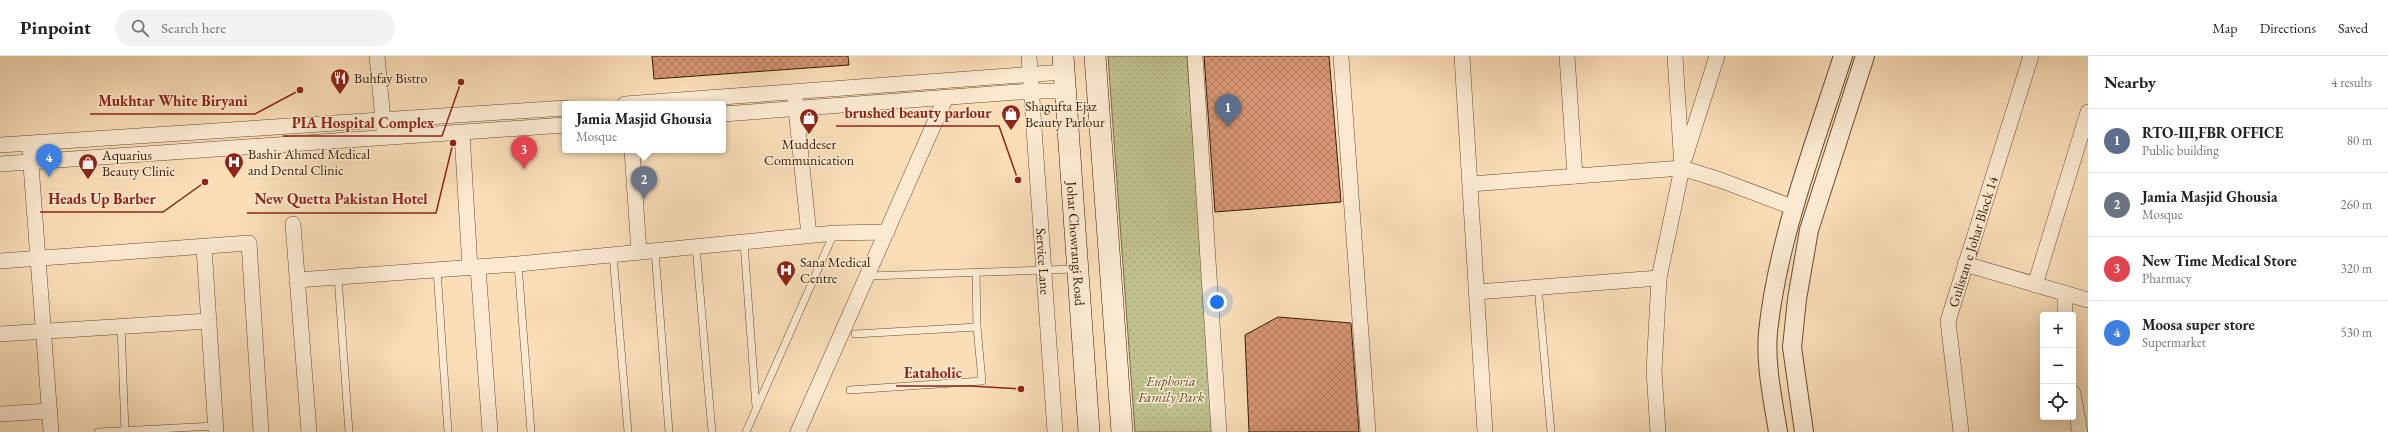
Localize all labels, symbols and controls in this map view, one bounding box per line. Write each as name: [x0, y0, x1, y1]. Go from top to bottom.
search box: [115, 10, 395, 46]
text: Pinpoint: [20, 15, 91, 40]
icon: search: [129, 17, 151, 39]
text: Search here: [161, 18, 226, 37]
text: Map: [2212, 19, 2238, 37]
text: Directions: [2260, 19, 2316, 37]
text: Saved: [2338, 19, 2368, 37]
restaurant icon: Buhfay Bistro: [329, 67, 351, 95]
place label: Buhfay Bistro: [354, 69, 428, 87]
text: Nearby: [2104, 71, 2156, 93]
text: 4 results: [2331, 74, 2372, 91]
callout: Mukhtar White Biryani: [90, 87, 255, 114]
text: Mukhtar White Biryani: [98, 91, 248, 110]
pin: 1: [1215, 94, 1241, 127]
place label: Shagufta Ejaz Beauty Parlour: [1025, 97, 1105, 131]
callout: brushed beauty parlour: [836, 99, 999, 126]
popup: [562, 101, 726, 153]
text: brushed beauty parlour: [844, 103, 992, 122]
shop icon: Shagufta Ejaz Beauty Parlour: [1000, 103, 1022, 131]
shop icon: Muddeser Communication: [798, 107, 820, 135]
callout: PIA Hospital Complex: [283, 109, 442, 136]
text: Jamia Masjid Ghousia: [576, 109, 712, 128]
text: PIA Hospital Complex: [292, 113, 435, 132]
text: RTO-III,FBR OFFICE: [2142, 123, 2283, 142]
text: Mosque: [576, 128, 617, 145]
text: 1: [2114, 132, 2120, 149]
text: 80 m: [2347, 132, 2372, 149]
place label: Muddeser Communication: [764, 135, 855, 169]
pin: 3: [511, 136, 537, 169]
text: Public building: [2142, 142, 2219, 159]
pin: 4: [36, 144, 62, 177]
place label: Bashir Ahmed Medical and Dental Clinic: [248, 145, 371, 179]
place label: Aquarius Beauty Clinic: [101, 146, 176, 180]
hospital icon: Bashir Ahmed Medical and Dental Clinic: [223, 151, 245, 179]
shop icon: Aquarius Beauty Clinic: [77, 152, 99, 180]
pin: 2: [631, 166, 657, 199]
street label: Gulistan e Johar Block 14: [1944, 174, 2002, 309]
street label: Johar Chowrangi Road: [1063, 180, 1089, 307]
callout: Heads Up Barber: [40, 185, 163, 212]
callout: New Quetta Pakistan Hotel: [247, 186, 436, 213]
text: Jamia Masjid Ghousia: [2142, 187, 2278, 206]
text: Heads Up Barber: [48, 189, 157, 208]
text: New Quetta Pakistan Hotel: [254, 189, 428, 208]
text: 2: [2114, 196, 2120, 213]
text: 260 m: [2341, 196, 2372, 213]
text: Mosque: [2142, 206, 2183, 223]
street label: Service Lane: [1032, 228, 1055, 296]
text: New Time Medical Store: [2142, 251, 2297, 270]
place label: Sana Medical Centre: [800, 253, 871, 287]
hospital icon: Sana Medical Centre: [775, 259, 797, 287]
text: 3: [2114, 260, 2120, 277]
text: 320 m: [2341, 260, 2372, 277]
text: Pharmacy: [2142, 270, 2191, 287]
your location: [1207, 292, 1227, 312]
map controls: [2040, 312, 2076, 420]
button: +: [2040, 312, 2076, 348]
text: Moosa super store: [2142, 315, 2255, 334]
text: 4: [2114, 324, 2120, 341]
text: 530 m: [2341, 324, 2372, 341]
text: Supermarket: [2142, 334, 2206, 351]
button: −: [2040, 348, 2076, 384]
callout: Eataholic: [896, 359, 970, 386]
text: Eataholic: [904, 363, 962, 382]
park label: Euphoria Family Park: [1137, 372, 1205, 406]
button: locate: [2040, 384, 2076, 420]

